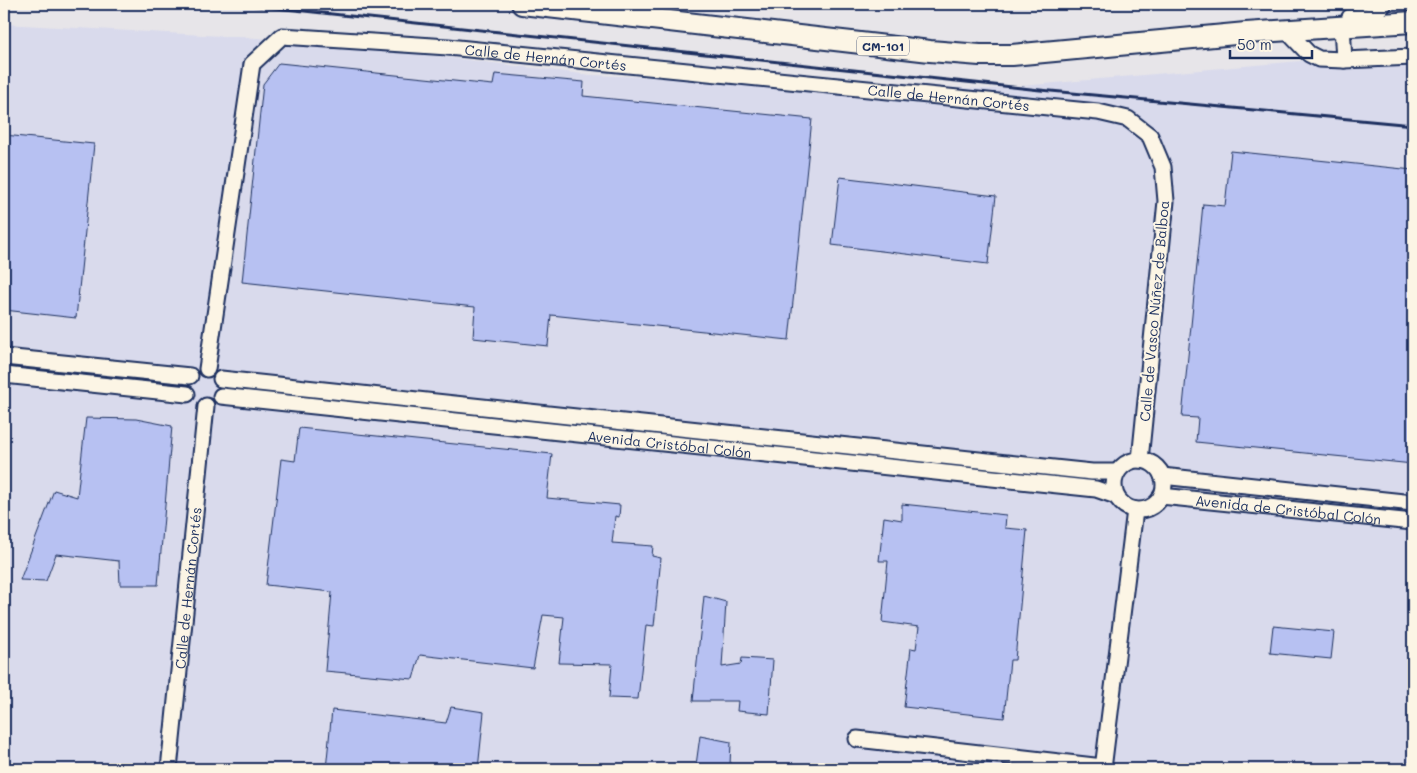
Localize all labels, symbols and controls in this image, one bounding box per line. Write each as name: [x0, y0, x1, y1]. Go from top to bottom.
scale bar: [1230, 28, 1312, 60]
text: 50 m: [1237, 34, 1272, 54]
road number: CM-101: [857, 36, 909, 56]
street label: Calle de Hernán Cortés: [464, 39, 628, 74]
street label: Calle de Hernán Cortés: [867, 80, 1031, 115]
street label: Calle de Vasco Núñez de Balboa: [1135, 200, 1173, 422]
street label: Avenida Cristóbal Colón: [587, 426, 752, 462]
street label: Avenida de Cristóbal Colón: [1194, 490, 1382, 528]
street label: Calle de Hernán Cortés: [170, 506, 205, 670]

